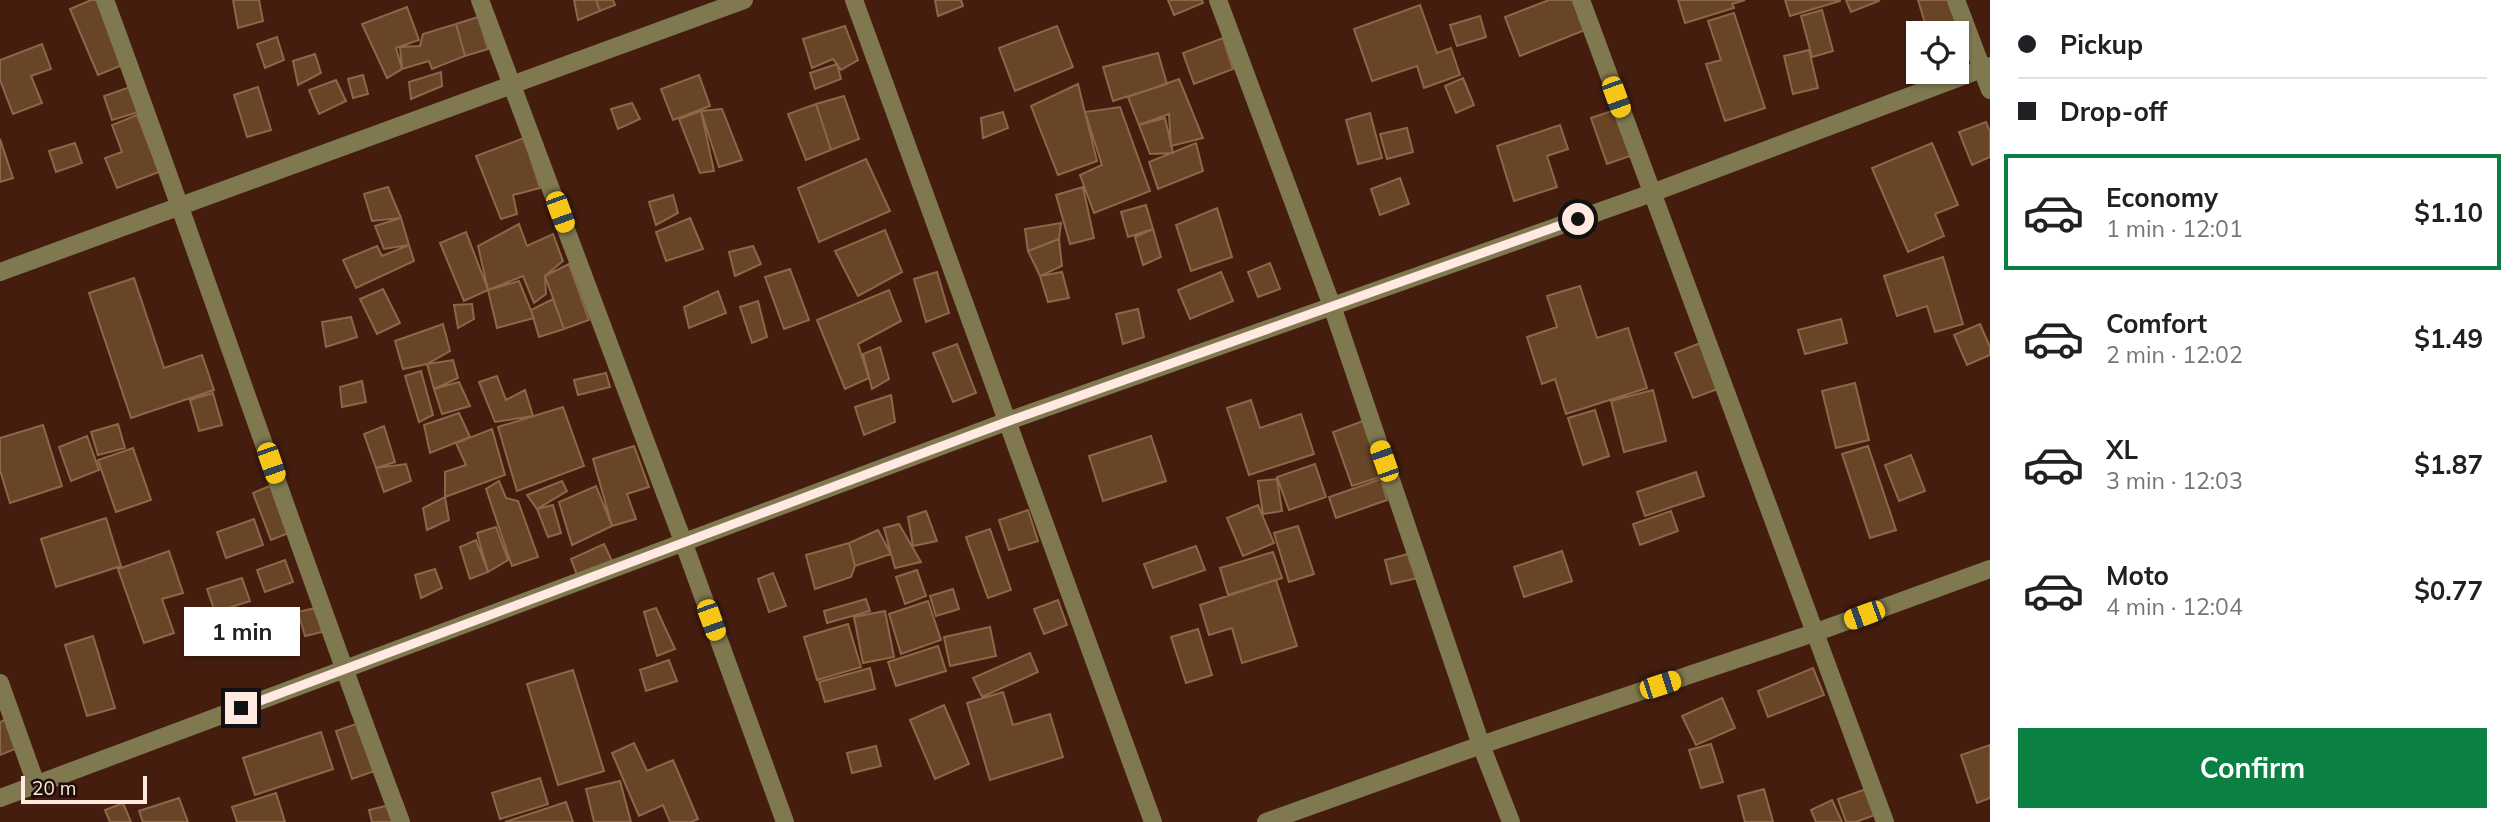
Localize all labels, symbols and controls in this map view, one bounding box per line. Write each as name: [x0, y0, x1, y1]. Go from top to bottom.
map controls: [1906, 21, 1969, 84]
button: locate: [1906, 21, 1969, 84]
text: Pickup: [2060, 28, 2143, 61]
car: [1599, 74, 1634, 120]
text: Drop-off: [2060, 95, 2167, 128]
icon: car: [2022, 181, 2085, 244]
text: Economy: [2106, 181, 2218, 214]
car: [543, 189, 578, 235]
text: $1.10: [2414, 196, 2483, 229]
route start: [1562, 203, 1594, 235]
text: 1 min · 12:01: [2106, 214, 2243, 243]
icon: car: [2022, 307, 2085, 370]
text: Comfort: [2106, 307, 2207, 340]
text: $1.49: [2414, 322, 2483, 355]
text: 2 min · 12:02: [2106, 340, 2243, 369]
icon: car: [2022, 433, 2085, 496]
text: XL: [2106, 433, 2138, 466]
car: [1368, 438, 1401, 484]
car: [255, 440, 288, 486]
text: $1.87: [2414, 448, 2483, 481]
text: 3 min · 12:03: [2106, 466, 2243, 495]
icon: car: [2022, 559, 2085, 622]
text: Moto: [2106, 559, 2169, 592]
text: $0.77: [2414, 574, 2483, 607]
text: 4 min · 12:04: [2106, 592, 2243, 621]
car: [694, 597, 729, 643]
car: [1841, 598, 1888, 632]
callout: 1 min: [183, 606, 299, 656]
text: 1 min: [212, 617, 272, 646]
car: [1637, 669, 1684, 701]
route end: [225, 692, 257, 724]
button: Confirm: [2018, 728, 2487, 808]
scale bar: [21, 773, 147, 805]
text: 20 m: [32, 776, 76, 800]

